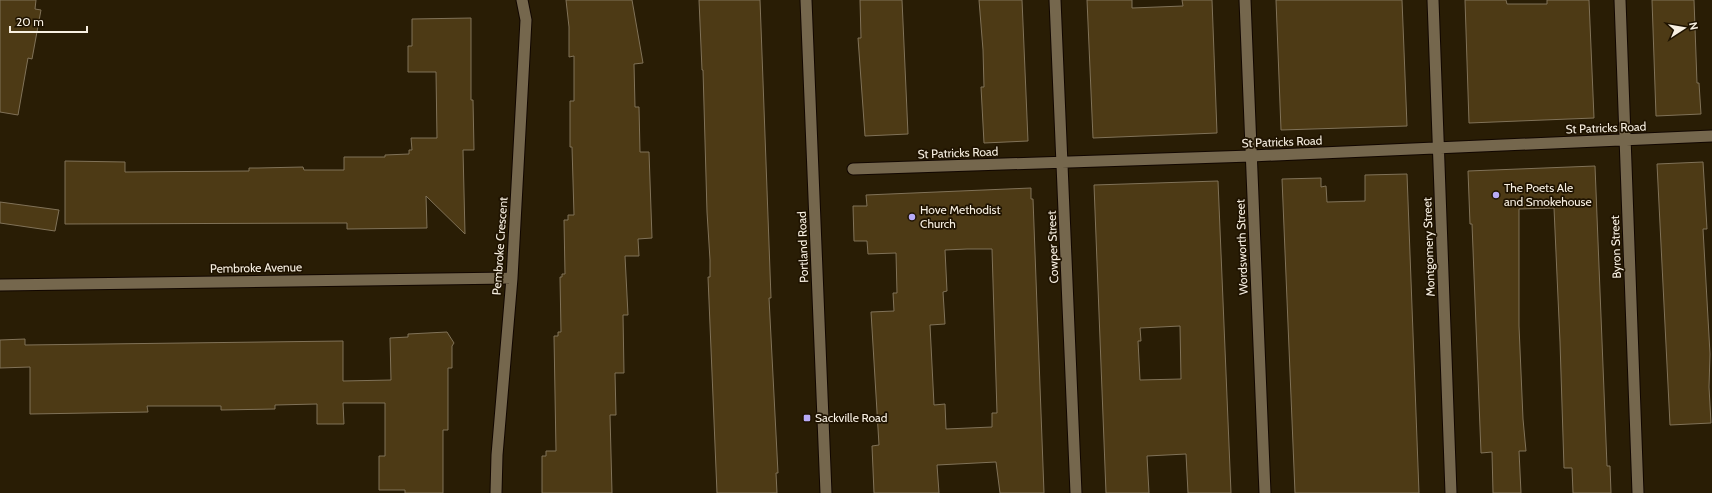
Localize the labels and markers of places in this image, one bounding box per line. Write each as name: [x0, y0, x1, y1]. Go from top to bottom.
place label: The Poets Ale and Smokehouse: [1504, 180, 1592, 209]
marker: The Poets Ale and Smokehouse: [1491, 190, 1501, 200]
place label: Hove Methodist Church: [920, 202, 1001, 231]
marker: Hove Methodist Church: [907, 212, 917, 222]
place label: Sackville Road: [815, 410, 888, 425]
marker: Sackville Road: [802, 413, 812, 423]

